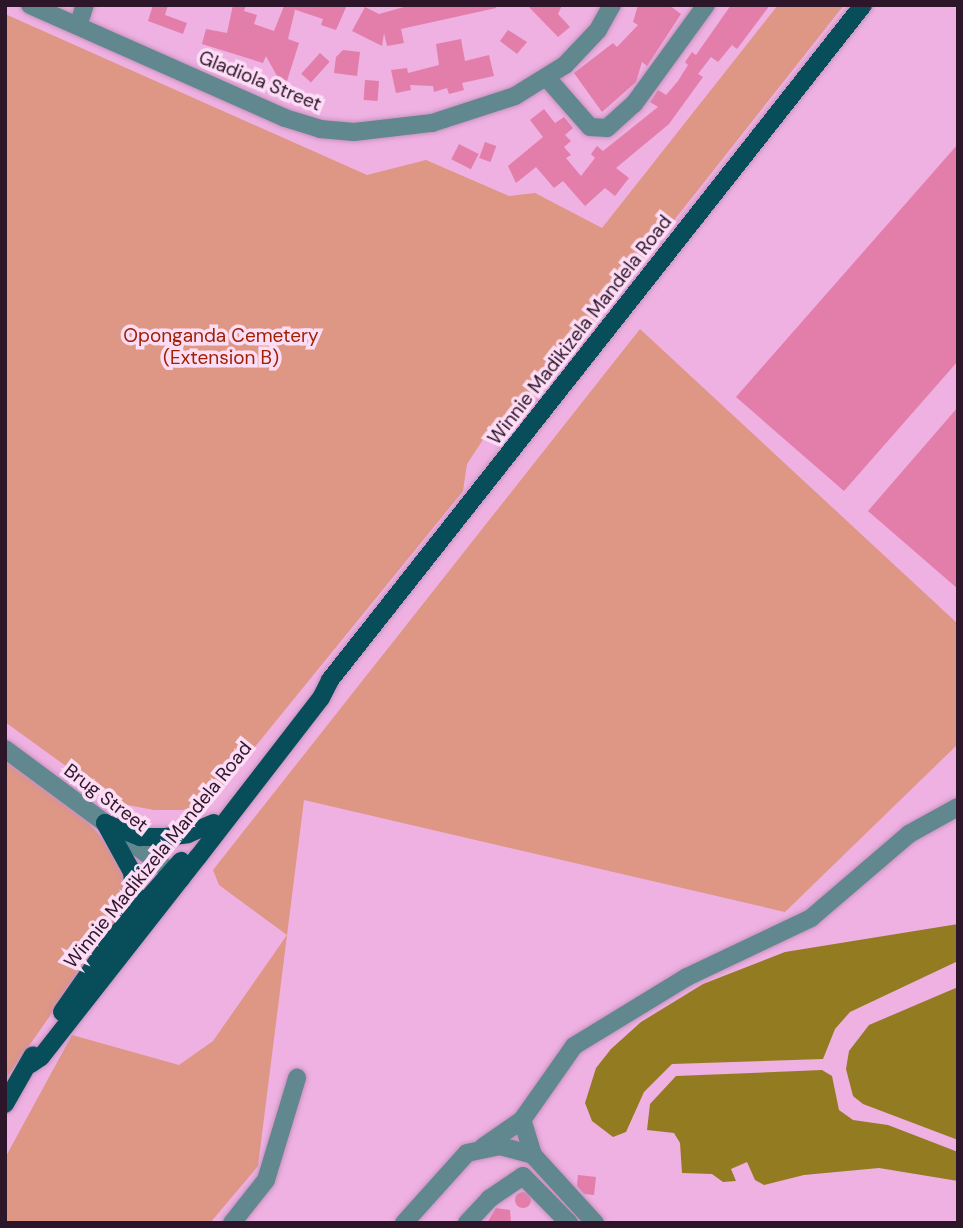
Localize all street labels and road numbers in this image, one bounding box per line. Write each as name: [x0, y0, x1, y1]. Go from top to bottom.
street label: Gladiola Street: [195, 46, 325, 116]
street label: Winnie Madikizela Mandela Road: [483, 211, 677, 449]
street label: Winnie Madikizela Mandela Road: [59, 737, 257, 973]
street label: Brug Street: [60, 759, 152, 837]

